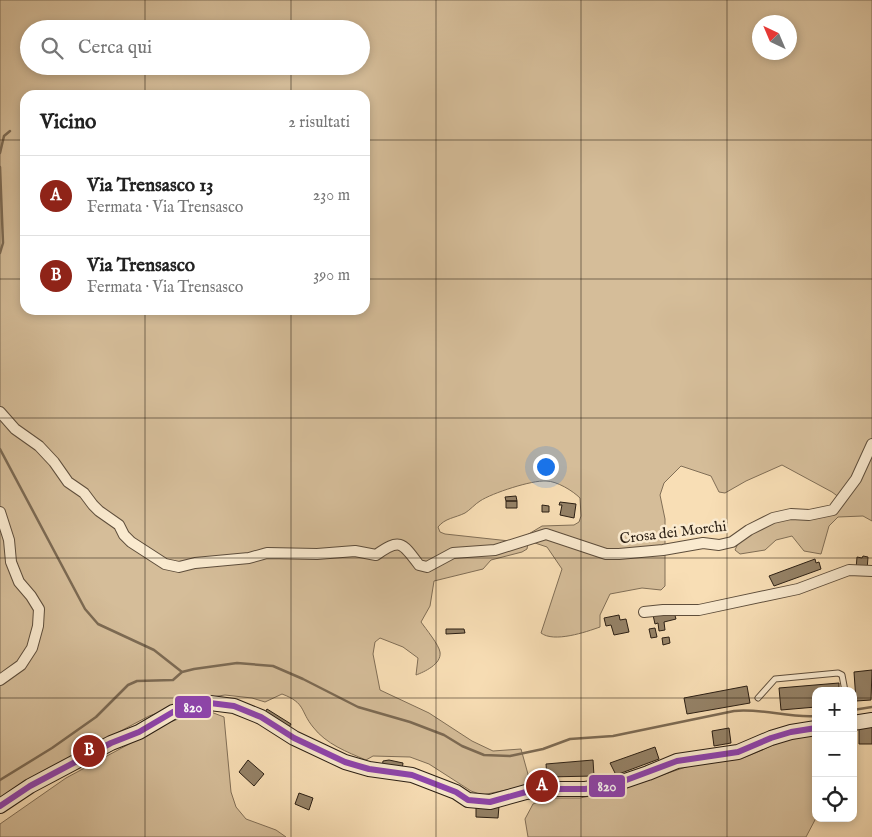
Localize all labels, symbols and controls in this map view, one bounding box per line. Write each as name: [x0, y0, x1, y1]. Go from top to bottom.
north arrow: [752, 15, 797, 60]
search box: [20, 20, 370, 75]
icon: search: [38, 34, 66, 62]
text: Cerca qui: [78, 36, 152, 60]
text: Vicino: [40, 109, 96, 136]
text: 2 risultati: [288, 113, 350, 133]
text: Via Trensasco 13: [87, 174, 213, 198]
text: A: [51, 186, 61, 206]
text: 230 m: [313, 186, 350, 206]
text: Fermata · Via Trensasco: [87, 198, 243, 218]
text: Via Trensasco: [87, 254, 195, 278]
text: B: [51, 266, 61, 286]
text: 390 m: [313, 266, 350, 286]
text: Fermata · Via Trensasco: [87, 278, 243, 298]
your location: [533, 454, 559, 480]
street label: Crosa dei Morchi: [619, 517, 728, 548]
map controls: [812, 687, 857, 822]
button: +: [812, 687, 857, 732]
line badge: 820: [174, 695, 212, 719]
text: 820: [184, 699, 203, 717]
pin: B: [73, 732, 105, 770]
button: −: [812, 732, 857, 777]
pin: A: [526, 767, 558, 805]
line badge: 820: [588, 774, 626, 798]
button: locate: [812, 777, 857, 822]
text: 820: [598, 778, 617, 796]

